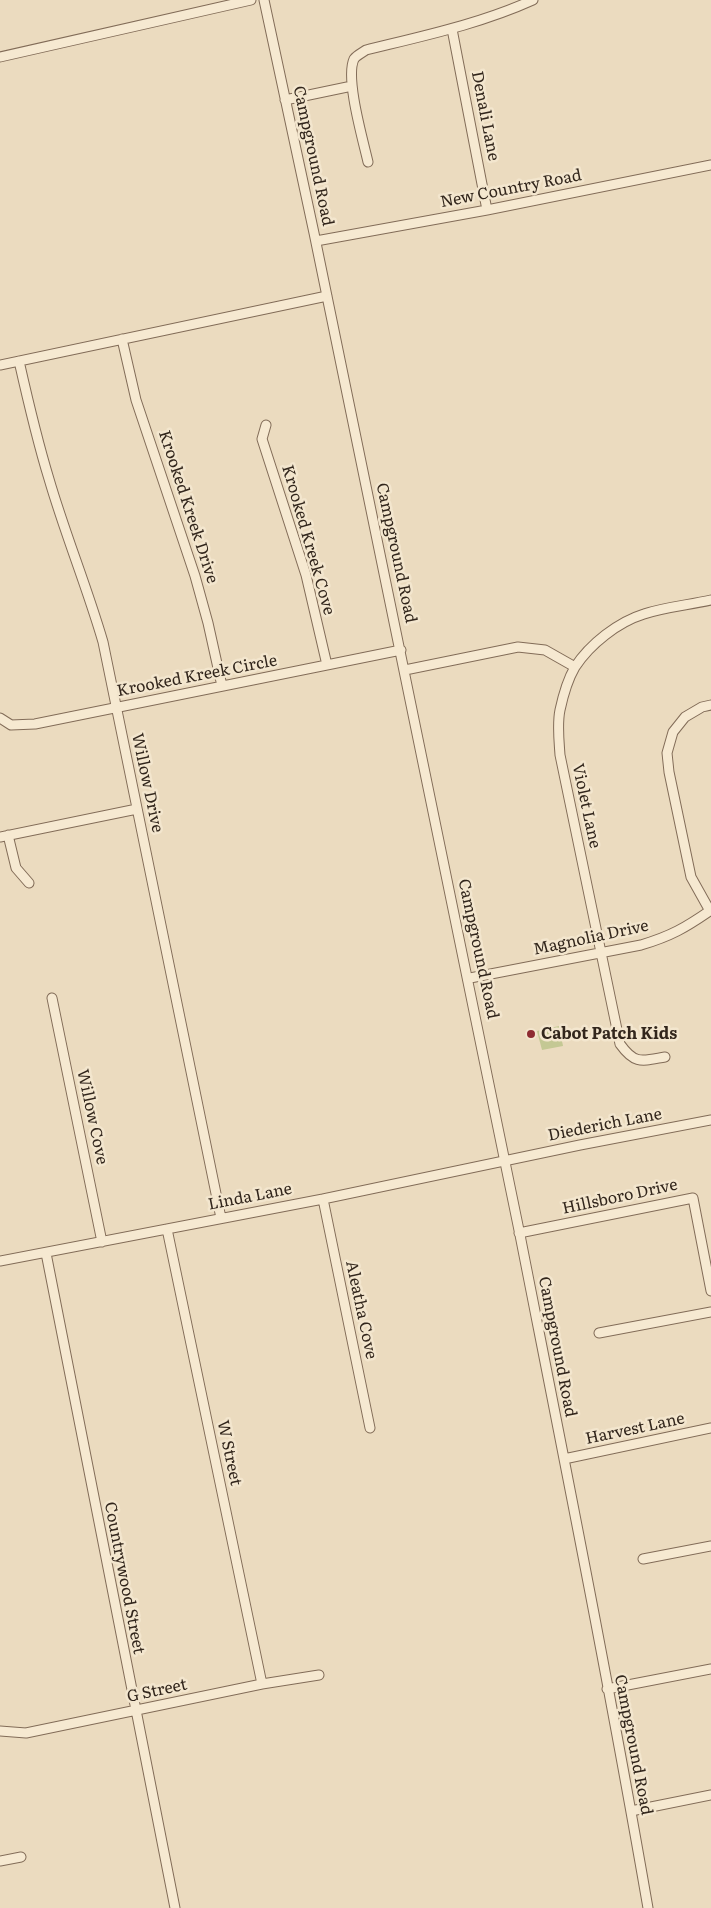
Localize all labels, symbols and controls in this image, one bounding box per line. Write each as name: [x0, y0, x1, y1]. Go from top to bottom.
street label: Denali Lane: [467, 70, 503, 162]
street label: Campground Road: [289, 84, 337, 228]
street label: New Country Road: [439, 166, 583, 212]
street label: Krooked Kreek Drive: [154, 428, 222, 586]
street label: Krooked Kreek Cove: [277, 463, 339, 617]
street label: Campground Road: [372, 481, 420, 625]
street label: Krooked Kreek Circle: [115, 651, 279, 701]
street label: Willow Drive: [127, 731, 167, 835]
street label: Violet Lane: [568, 762, 604, 850]
street label: Campground Road: [454, 877, 502, 1021]
street label: Magnolia Drive: [532, 916, 650, 960]
place label: Cabot Patch Kids: [541, 1024, 677, 1044]
marker: Cabot Patch Kids: [525, 1028, 537, 1040]
street label: Willow Cove: [73, 1068, 111, 1166]
street label: Diederich Lane: [546, 1105, 664, 1145]
street label: Hillsboro Drive: [561, 1175, 679, 1219]
street label: Linda Lane: [206, 1179, 294, 1215]
street label: Aleatha Cove: [341, 1259, 381, 1361]
street label: Campground Road: [534, 1275, 580, 1419]
street label: Harvest Lane: [584, 1409, 686, 1449]
street label: W Street: [213, 1419, 245, 1487]
street label: Countrywood Street: [100, 1500, 148, 1656]
street label: Campground Road: [610, 1673, 656, 1817]
street label: G Street: [125, 1675, 189, 1707]

